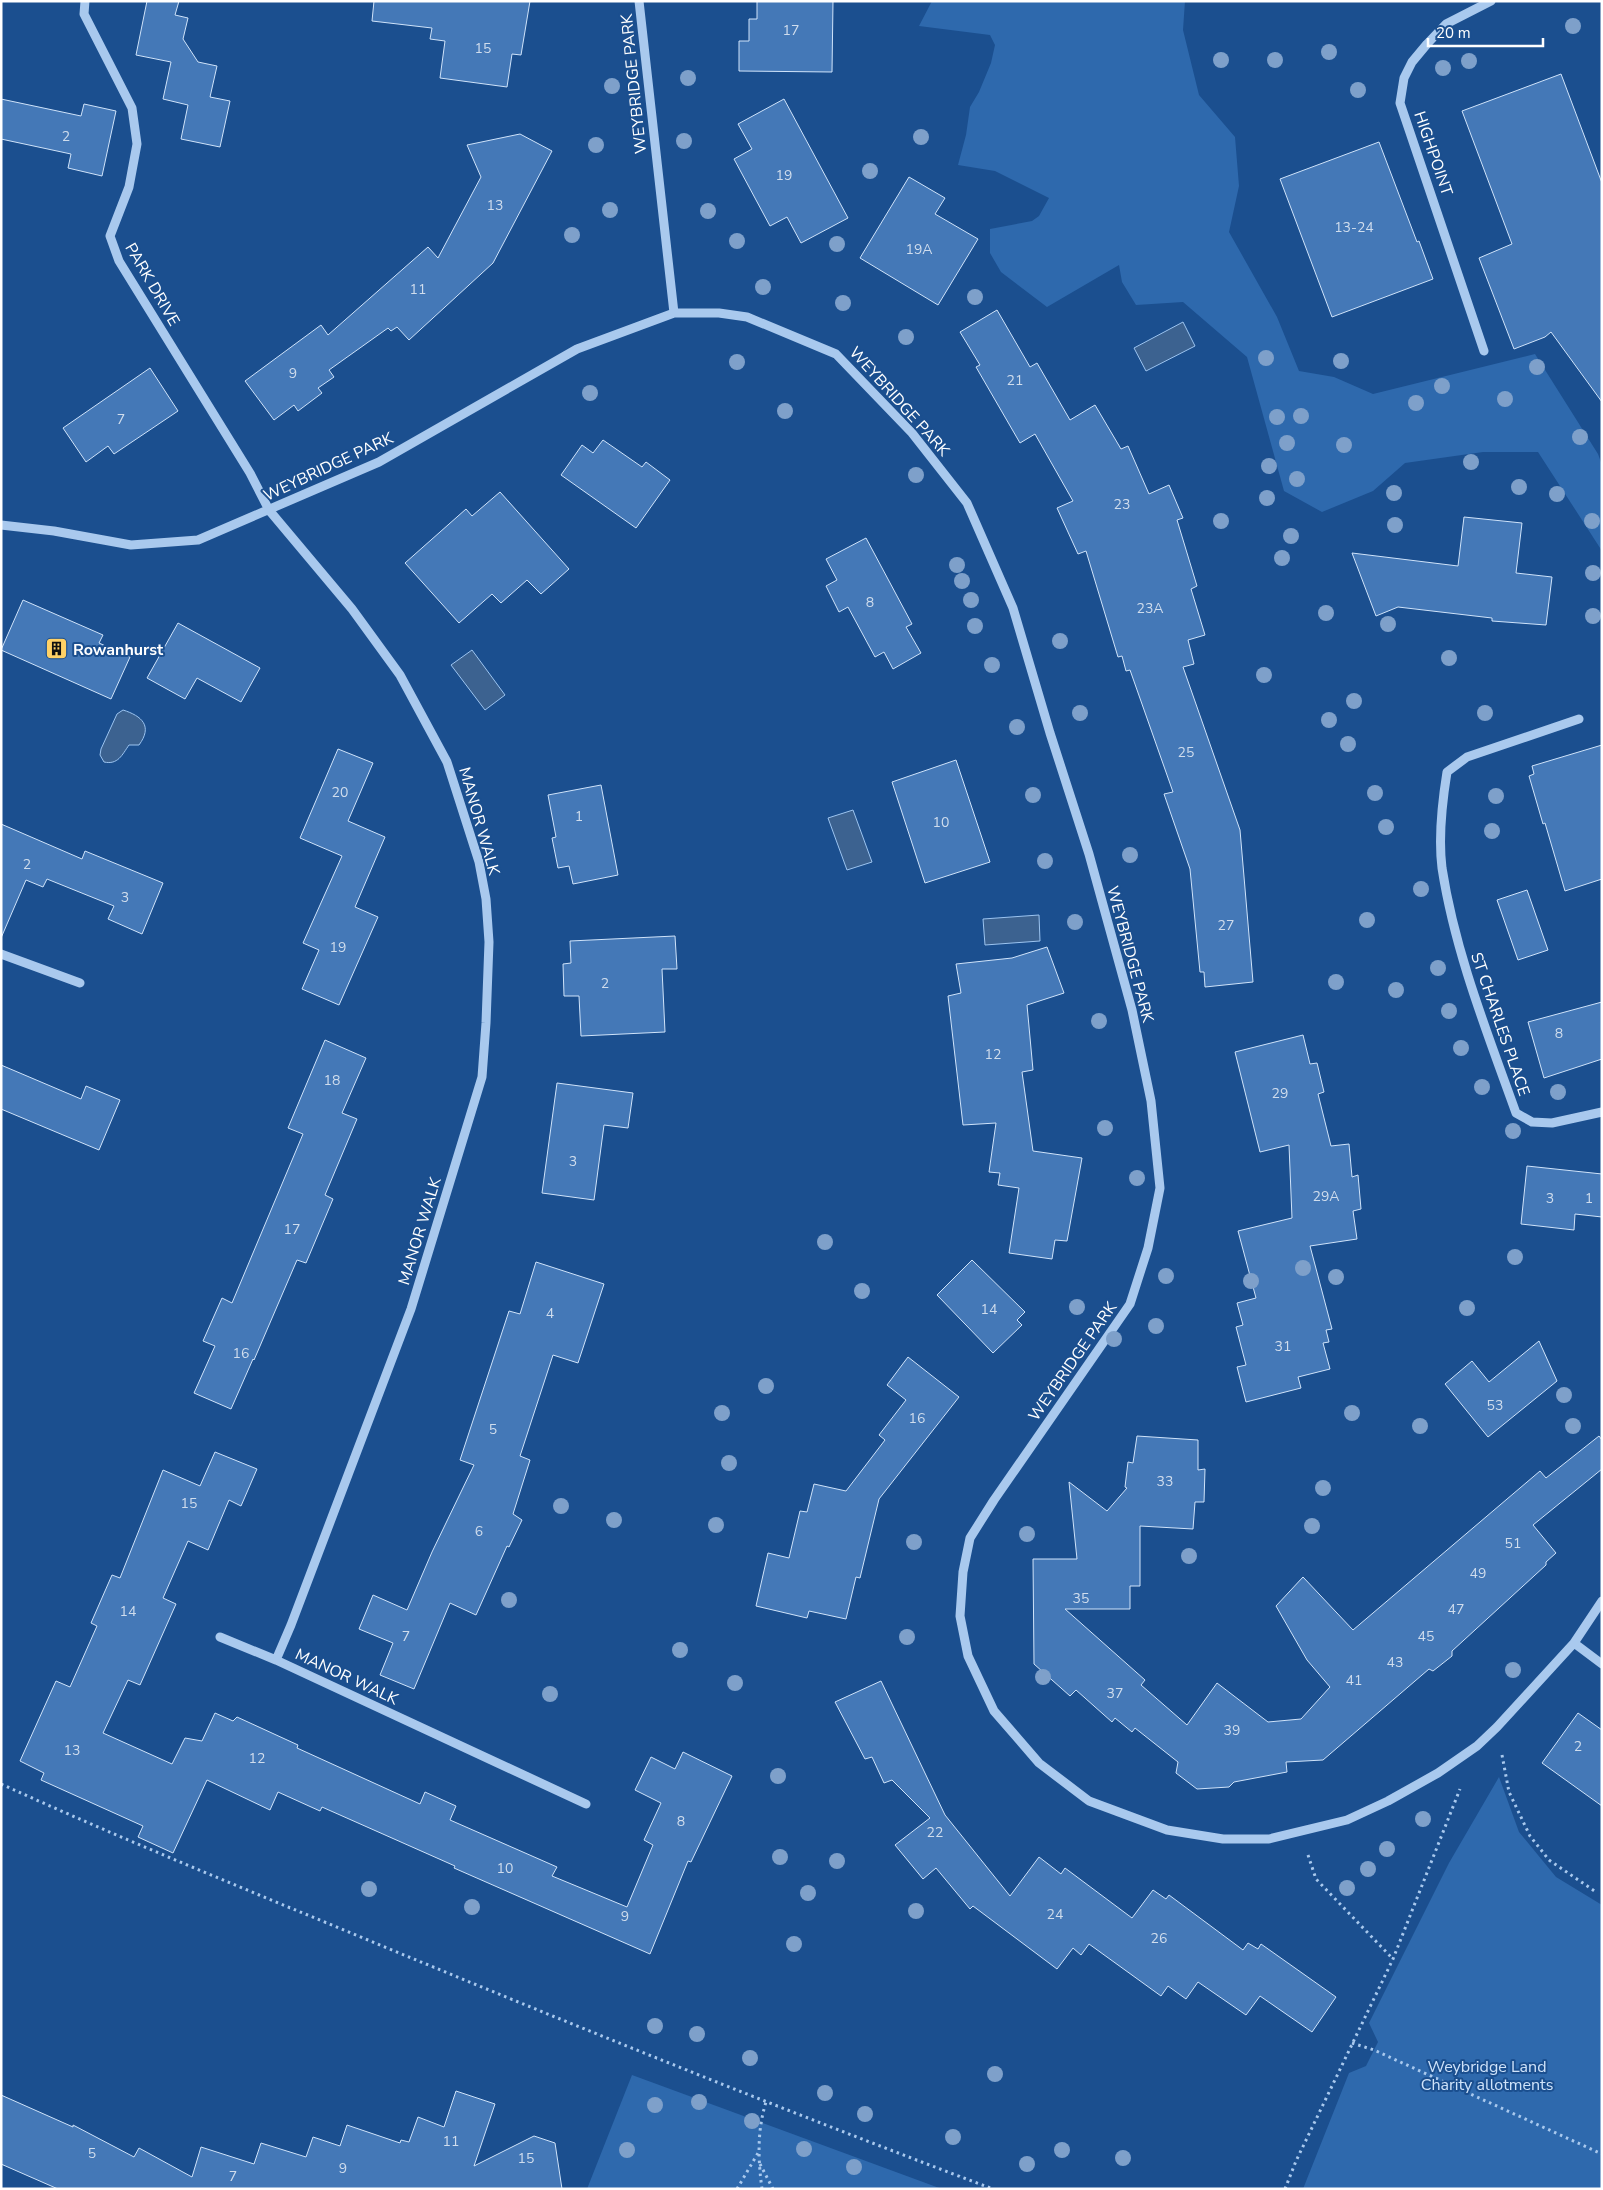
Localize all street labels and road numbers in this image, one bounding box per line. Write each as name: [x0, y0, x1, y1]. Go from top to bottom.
street label: WEYBRIDGE PARK: [616, 12, 652, 155]
street label: HIGHPOINT: [1408, 108, 1458, 199]
street label: PARK DRIVE: [119, 239, 185, 330]
street label: WEYBRIDGE PARK: [844, 342, 955, 462]
street label: WEYBRIDGE PARK: [260, 427, 398, 507]
street label: MANOR WALK: [453, 765, 505, 879]
street label: WEYBRIDGE PARK: [1101, 884, 1159, 1026]
street label: ST CHARLES PLACE: [1465, 950, 1535, 1099]
street label: MANOR WALK: [393, 1174, 447, 1288]
street label: WEYBRIDGE PARK: [1024, 1297, 1123, 1425]
street label: MANOR WALK: [291, 1643, 403, 1711]

